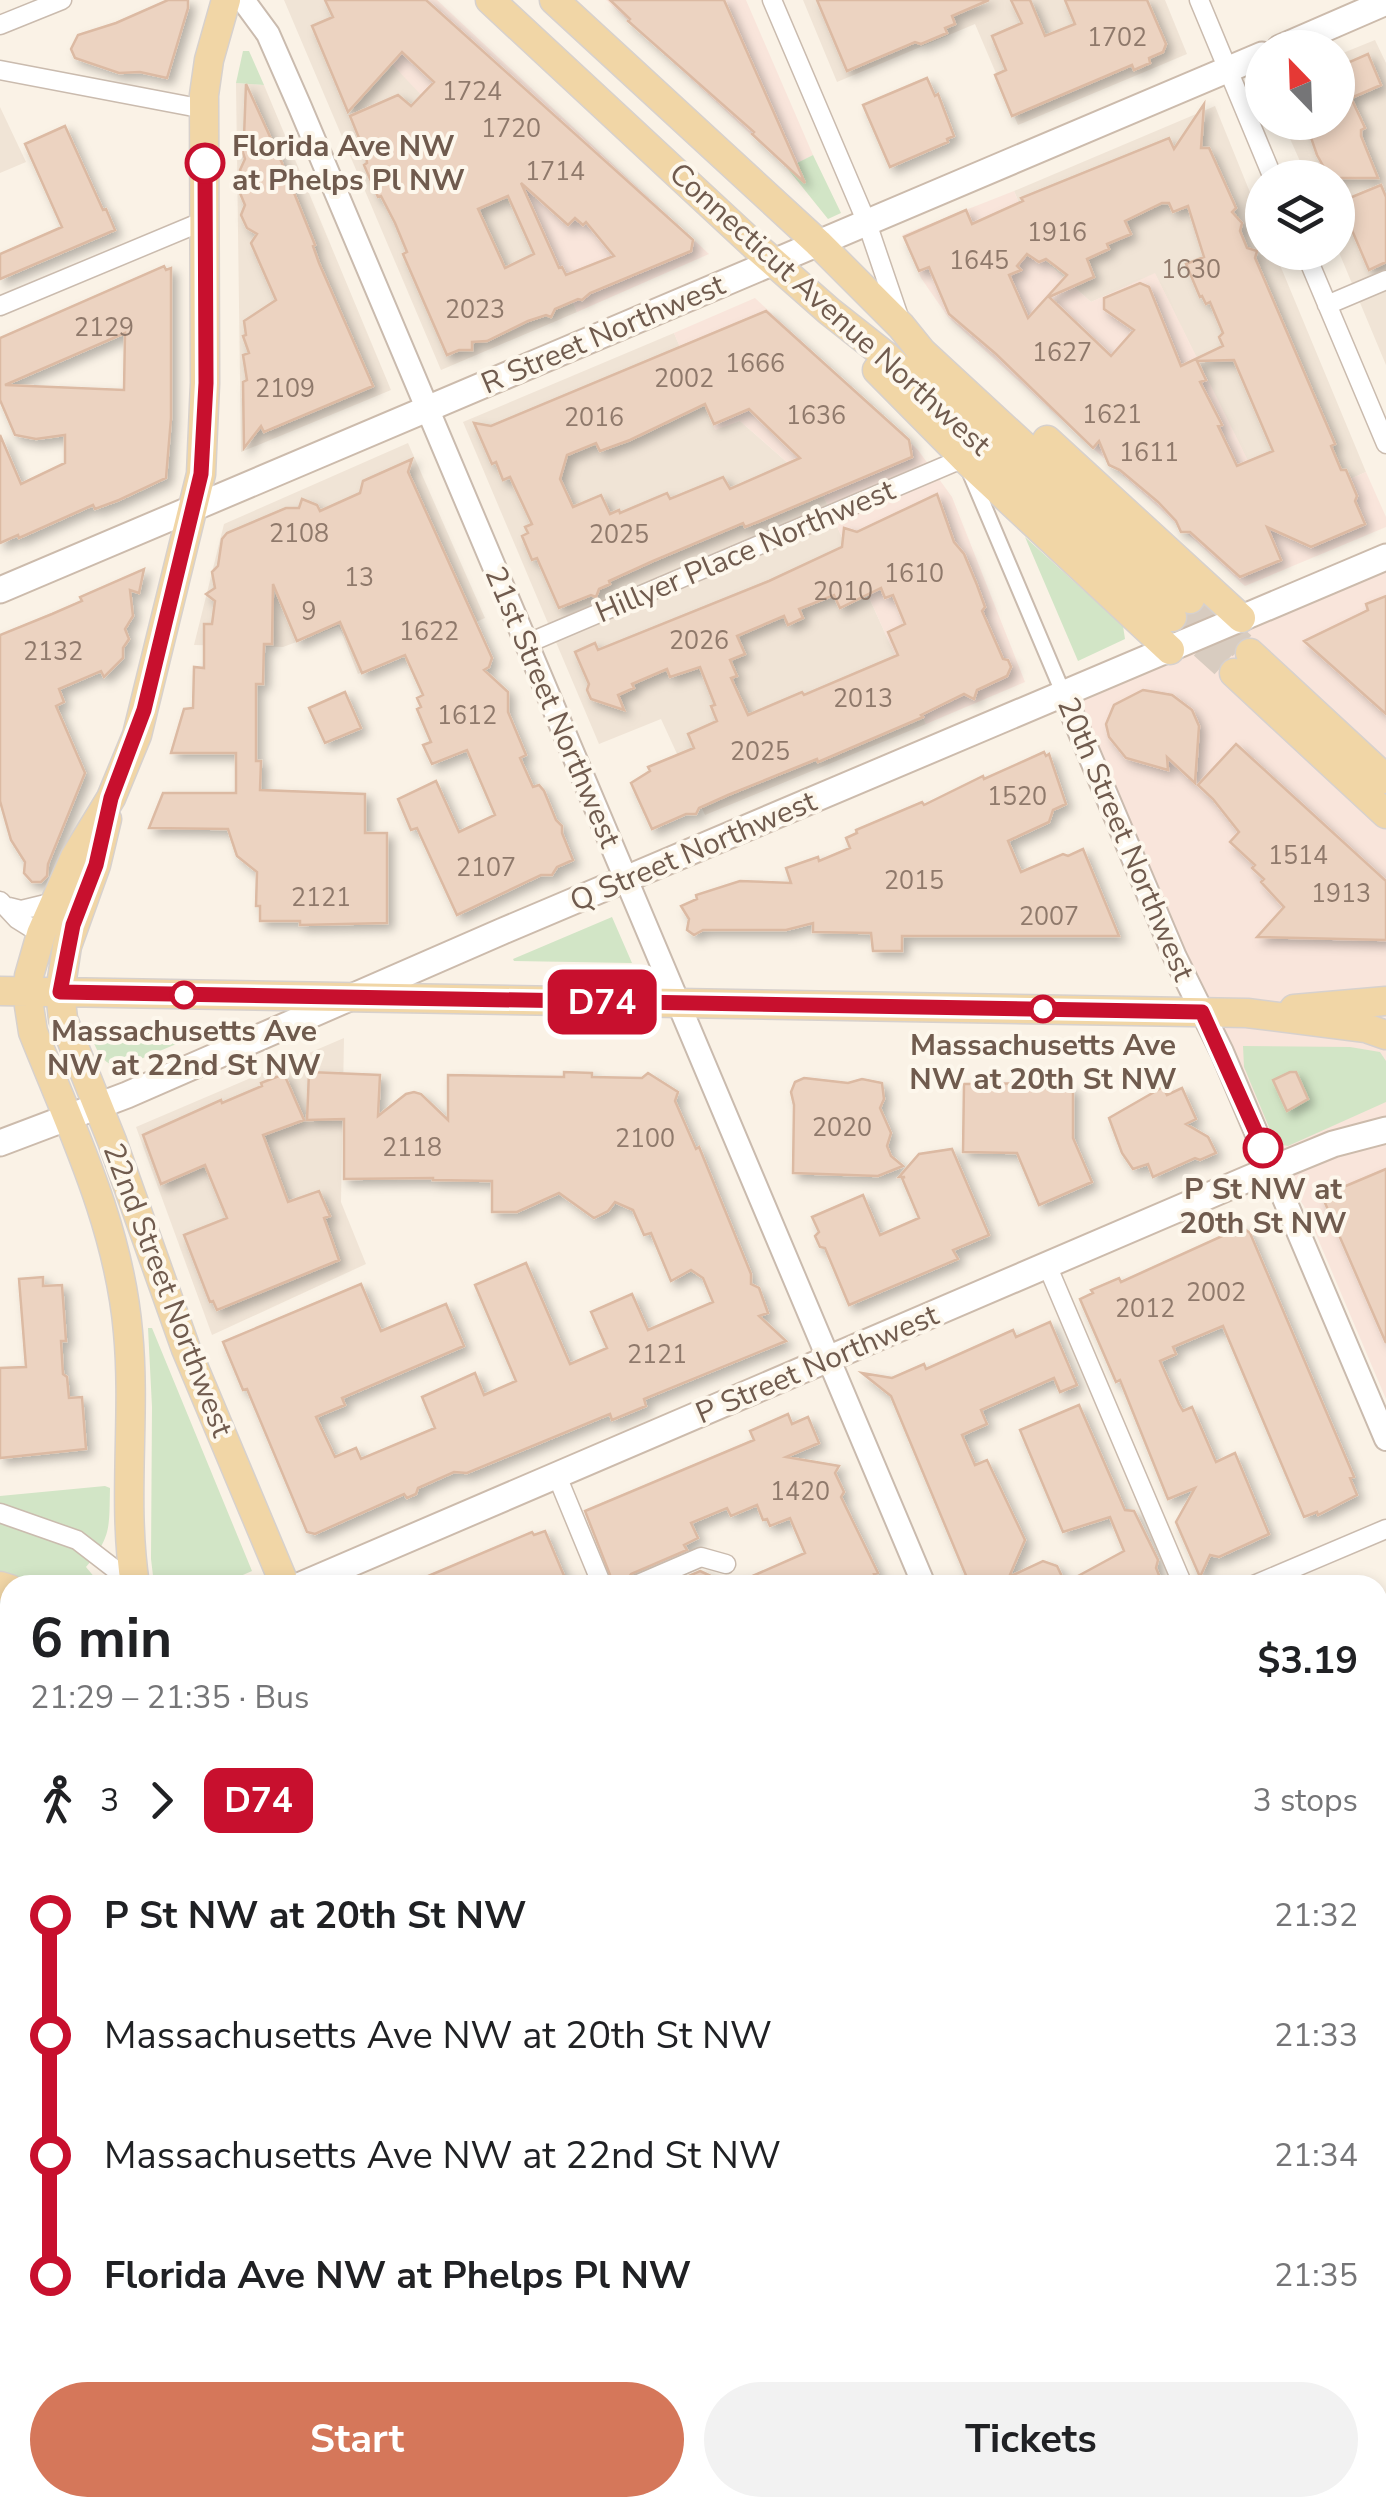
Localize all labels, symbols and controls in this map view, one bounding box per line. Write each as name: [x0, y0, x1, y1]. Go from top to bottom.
house number: 1702: [1087, 21, 1147, 55]
north arrow: [1245, 30, 1355, 140]
map controls: [1245, 30, 1355, 270]
house number: 1724: [442, 75, 502, 109]
house number: 1720: [481, 112, 541, 146]
place label: Florida Ave NW at Phelps Pl NW: [232, 126, 465, 201]
marker: Florida Ave NW at Phelps Pl NW: [186, 144, 224, 182]
street label: Connecticut Avenue Northwest: [660, 154, 1000, 465]
house number: 1714: [525, 155, 585, 189]
button: layers: [1245, 160, 1355, 270]
house number: 1916: [1027, 216, 1087, 250]
house number: 1645: [949, 244, 1009, 278]
house number: 1630: [1161, 253, 1221, 287]
street label: R Street Northwest: [475, 264, 732, 404]
house number: 2023: [445, 293, 505, 327]
house number: 2129: [74, 311, 134, 345]
house number: 1627: [1032, 336, 1092, 370]
house number: 1666: [725, 347, 785, 381]
house number: 2002: [654, 362, 714, 396]
house number: 2109: [255, 372, 315, 406]
house number: 1621: [1082, 398, 1142, 432]
house number: 1636: [786, 399, 846, 433]
house number: 2016: [564, 401, 624, 435]
house number: 1611: [1119, 436, 1179, 470]
street label: Hillyer Place Northwest: [589, 470, 902, 633]
house number: 2108: [269, 517, 329, 551]
house number: 2025: [589, 518, 649, 552]
house number: 1610: [884, 557, 944, 591]
street label: 21st Street Northwest: [475, 560, 631, 854]
house number: 13: [344, 561, 374, 595]
house number: 2010: [813, 575, 873, 609]
house number: 9: [301, 595, 317, 629]
house number: 1622: [399, 615, 459, 649]
house number: 2026: [669, 624, 729, 658]
house number: 2132: [23, 635, 83, 669]
house number: 2013: [833, 682, 893, 716]
street label: 20th Street Northwest: [1047, 691, 1204, 988]
house number: 1612: [437, 699, 497, 733]
house number: 2025: [730, 735, 790, 769]
house number: 1520: [987, 780, 1047, 814]
street label: Q Street Northwest: [564, 781, 823, 922]
house number: 1514: [1268, 839, 1328, 873]
house number: 2107: [456, 851, 516, 885]
house number: 2015: [884, 864, 944, 898]
house number: 1913: [1311, 877, 1371, 911]
house number: 2121: [291, 881, 351, 915]
house number: 2007: [1019, 900, 1079, 934]
line badge: D74: [544, 970, 660, 1034]
text: D74: [568, 979, 636, 1026]
marker: Massachusetts Ave NW at 22nd St NW: [171, 982, 197, 1008]
marker: Massachusetts Ave NW at 20th St NW: [1030, 996, 1056, 1022]
place label: Massachusetts Ave NW at 22nd St NW: [47, 1011, 321, 1086]
place label: Massachusetts Ave NW at 20th St NW: [909, 1025, 1177, 1100]
house number: 2020: [812, 1111, 872, 1145]
house number: 2100: [615, 1122, 675, 1156]
marker: P St NW at 20th St NW: [1244, 1129, 1282, 1167]
house number: 2118: [382, 1131, 442, 1165]
street label: 22nd Street Northwest: [93, 1137, 243, 1443]
place label: P St NW at 20th St NW: [1179, 1169, 1347, 1244]
house number: 2002: [1186, 1276, 1246, 1310]
house number: 2012: [1115, 1292, 1175, 1326]
street label: P Street Northwest: [690, 1295, 945, 1434]
house number: 2121: [627, 1338, 687, 1372]
house number: 1420: [770, 1475, 830, 1509]
text: 6 min: [30, 1601, 172, 1676]
text: $3.19: [1257, 1635, 1358, 1686]
text: 21:29 – 21:35 · Bus: [30, 1676, 309, 1719]
icon: walk: [30, 1773, 85, 1828]
icon: forward: [134, 1773, 189, 1828]
text: D74: [224, 1777, 293, 1824]
text: 3: [100, 1779, 119, 1822]
text: 3 stops: [1252, 1779, 1358, 1822]
text: P St NW at 20th St NW: [104, 1890, 526, 1941]
text: 21:32: [1274, 1894, 1358, 1937]
text: Massachusetts Ave NW at 20th St NW: [104, 2010, 772, 2061]
text: 21:33: [1274, 2014, 1358, 2057]
text: Massachusetts Ave NW at 22nd St NW: [104, 2130, 781, 2181]
text: 21:34: [1274, 2134, 1358, 2177]
text: Florida Ave NW at Phelps Pl NW: [104, 2250, 691, 2301]
text: 21:35: [1274, 2254, 1358, 2297]
button: Start: [30, 2382, 684, 2497]
button: Tickets: [704, 2382, 1358, 2497]

